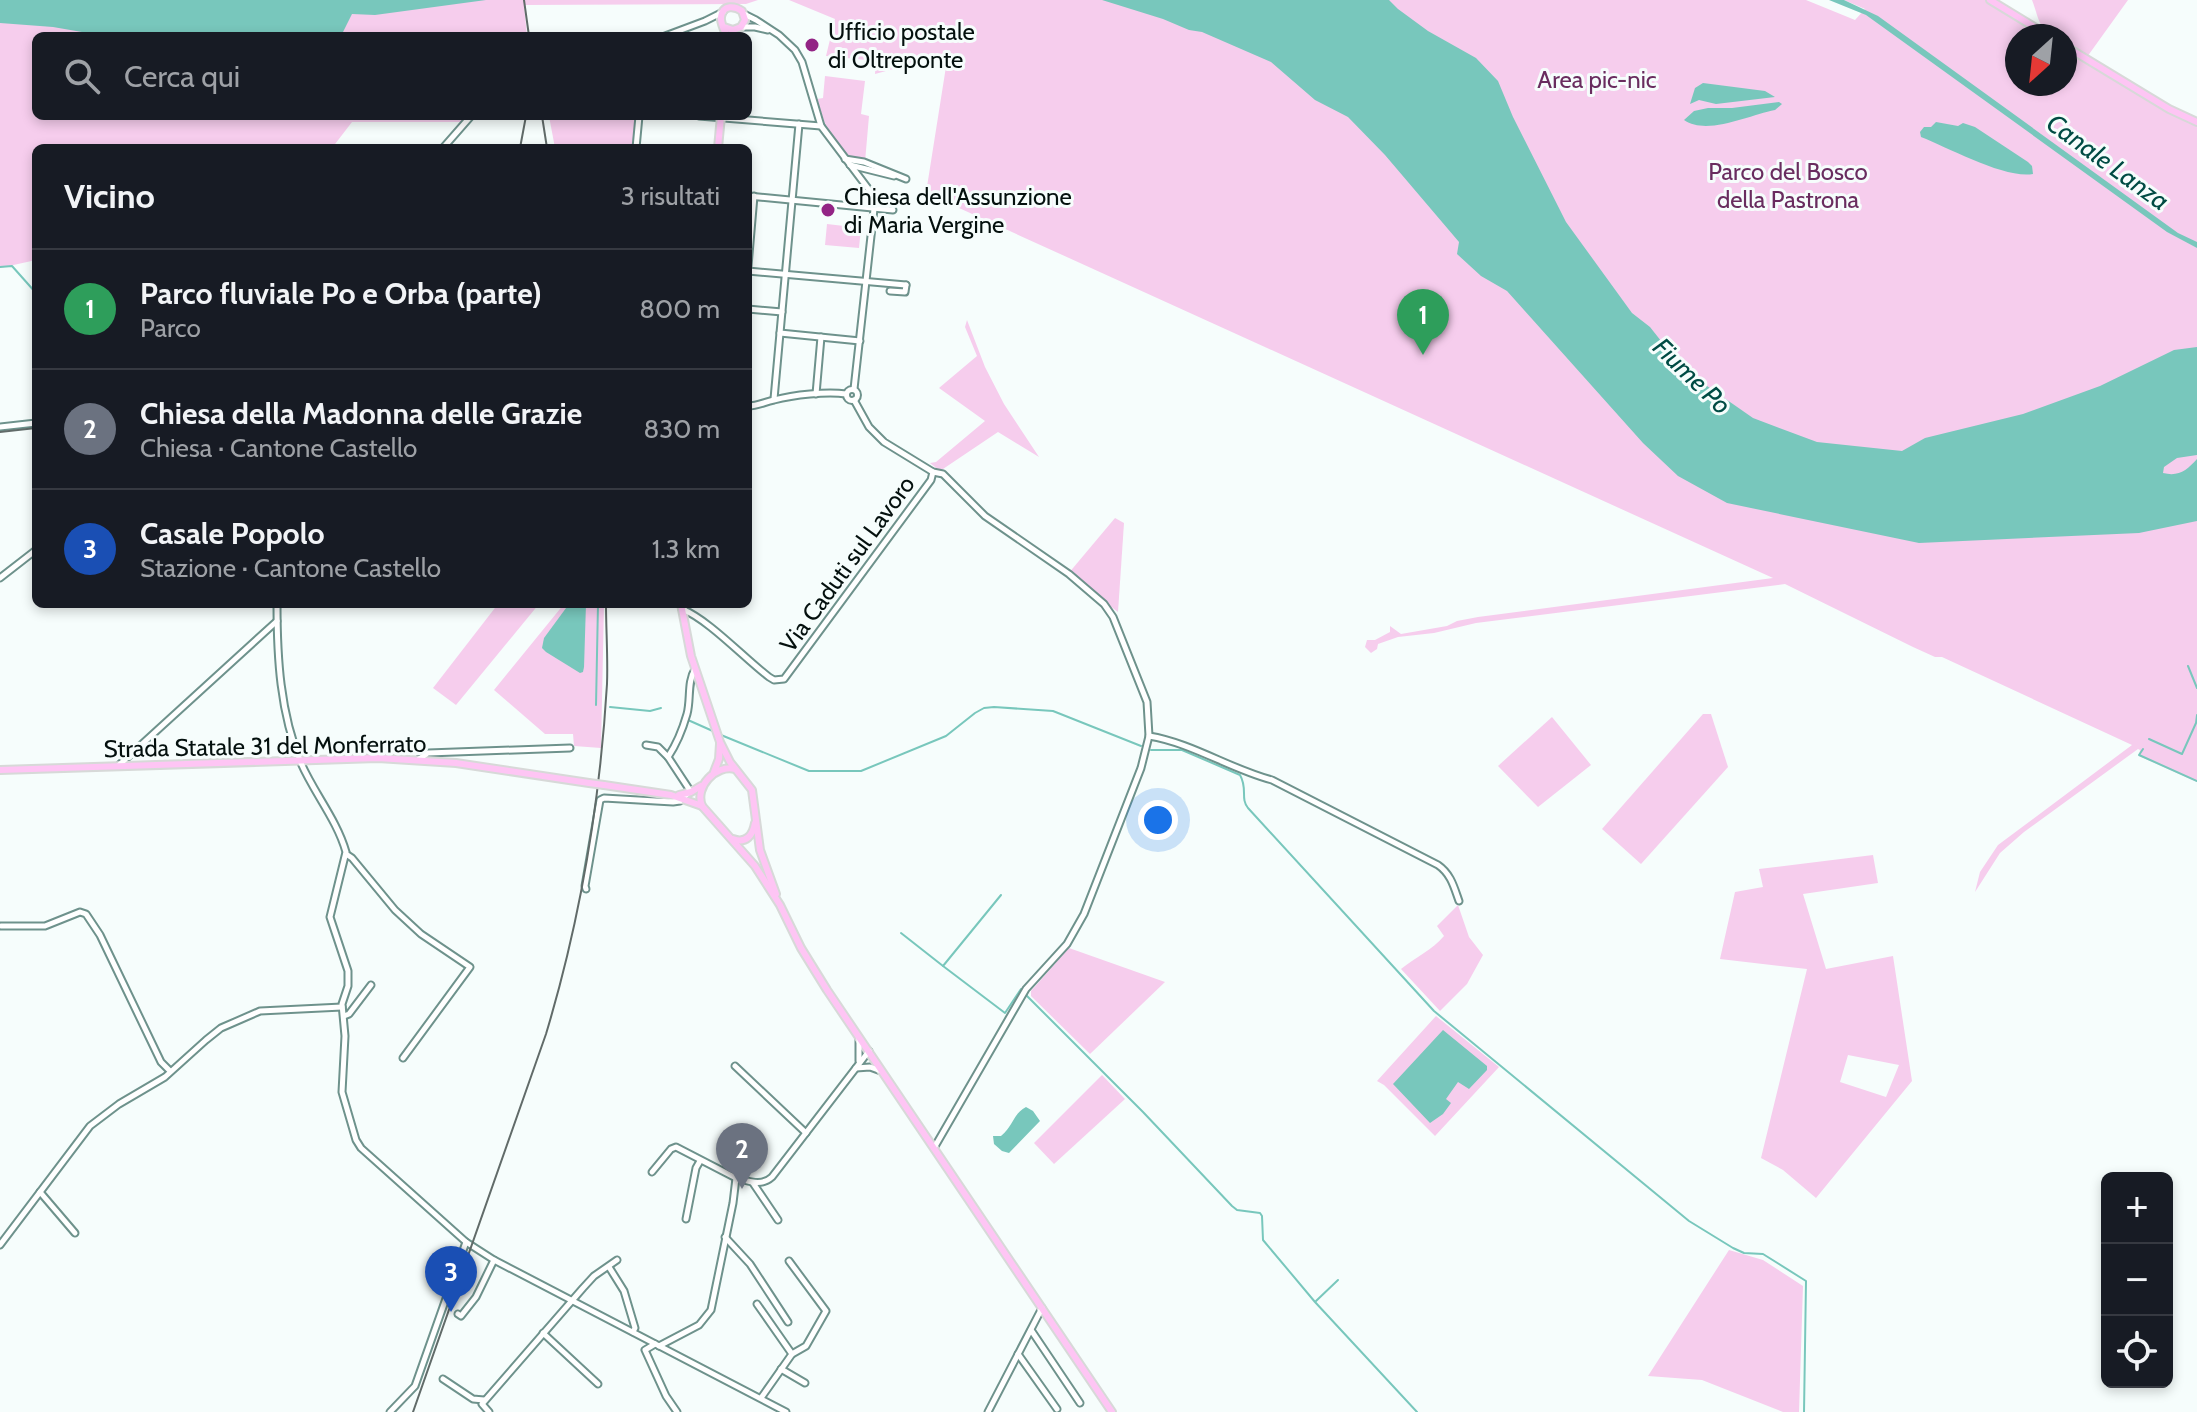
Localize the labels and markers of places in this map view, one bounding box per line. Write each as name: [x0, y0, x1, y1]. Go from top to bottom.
place label: Ufficio postale di Oltreponte: [828, 17, 975, 74]
marker: Ufficio postale di Oltreponte: [803, 36, 821, 54]
place label: Chiesa dell'Assunzione di Maria Vergine: [844, 182, 1072, 239]
marker: Chiesa dell'Assunzione di Maria Vergine: [819, 201, 837, 219]
pin: 1: [1397, 289, 1449, 355]
pin: 2: [716, 1123, 768, 1189]
pin: 3: [425, 1246, 477, 1312]

